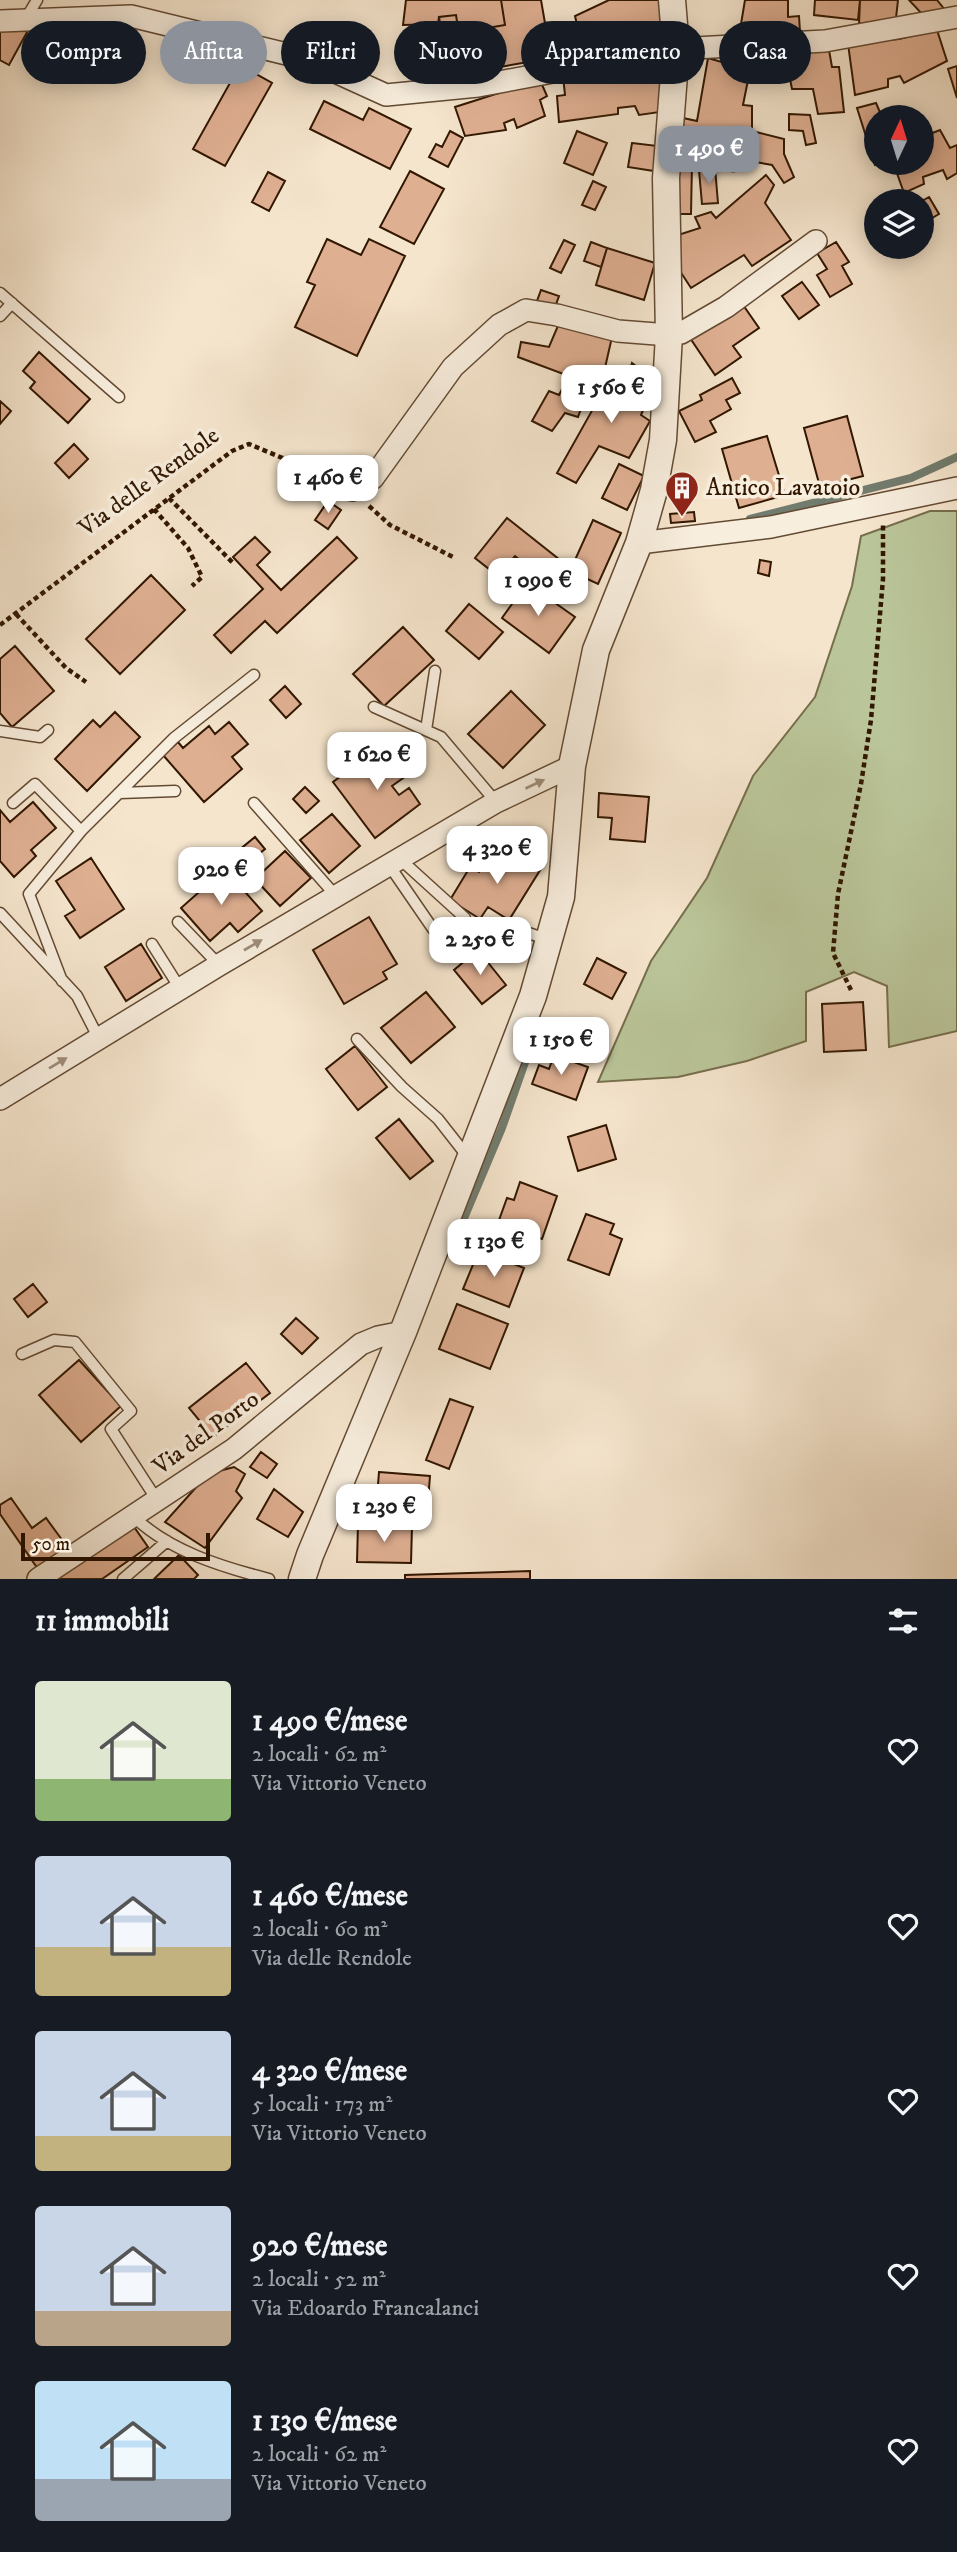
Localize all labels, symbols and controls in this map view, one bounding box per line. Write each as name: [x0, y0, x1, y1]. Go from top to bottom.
chip: Compra: [21, 21, 146, 84]
chip: Affitta: [160, 21, 267, 84]
chip: Filtri: [281, 21, 380, 84]
chip: Nuovo: [394, 21, 507, 84]
chip: Appartamento: [521, 21, 705, 84]
chip: Casa: [719, 21, 811, 84]
north arrow: [864, 105, 934, 175]
map controls: [864, 105, 934, 259]
pin: 1 490 €: [644, 127, 774, 186]
text: 1 490 €: [675, 134, 743, 163]
button: layers: [864, 189, 934, 259]
pin: 1 560 €: [546, 366, 676, 425]
text: 1 560 €: [577, 373, 645, 402]
street label: Via delle Rendole: [72, 421, 225, 544]
pin: 1 460 €: [263, 456, 393, 515]
text: 1 460 €: [293, 463, 363, 492]
building icon: Antico Lavatoio: [663, 469, 701, 518]
place label: Antico Lavatoio: [706, 473, 860, 503]
pin: 1 090 €: [473, 558, 603, 618]
text: 1 090 €: [504, 566, 572, 595]
pin: 1 620 €: [312, 732, 442, 792]
text: 1 620 €: [343, 740, 411, 769]
one-way arrow: [525, 778, 545, 789]
pin: 4 320 €: [432, 826, 562, 886]
text: 4 320 €: [463, 834, 531, 863]
pin: 920 €: [172, 848, 270, 907]
text: 920 €: [194, 855, 248, 884]
pin: 2 250 €: [415, 918, 545, 977]
text: 2 250 €: [445, 925, 515, 954]
one-way arrow: [243, 939, 262, 951]
pin: 1 150 €: [496, 1018, 626, 1077]
text: 1 150 €: [529, 1025, 593, 1054]
one-way arrow: [49, 1057, 68, 1070]
pin: 1 130 €: [429, 1220, 559, 1279]
text: 1 130 €: [463, 1227, 525, 1256]
street label: Via del Porto: [146, 1384, 265, 1482]
pin: 1 230 €: [319, 1484, 449, 1544]
text: 1 230 €: [352, 1492, 416, 1521]
scale bar: [21, 1530, 210, 1562]
text: 50 m: [32, 1533, 70, 1556]
icon: filters: [884, 1602, 922, 1640]
text: 11 immobili: [35, 1603, 169, 1640]
text: 1 490 €/mese: [252, 1703, 407, 1740]
icon: home: [91, 1709, 175, 1793]
icon: heart: [884, 1732, 922, 1770]
text: 2 locali · 62 m²: [252, 1740, 386, 1769]
text: Via Vittorio Veneto: [252, 1769, 427, 1798]
text: 1 460 €/mese: [252, 1878, 408, 1915]
icon: home: [91, 1884, 175, 1968]
icon: heart: [884, 1907, 922, 1945]
text: 2 locali · 60 m²: [252, 1915, 387, 1944]
text: Via delle Rendole: [252, 1944, 412, 1973]
text: 4 320 €/mese: [252, 2053, 407, 2090]
icon: home: [91, 2059, 175, 2143]
icon: heart: [884, 2082, 922, 2120]
text: 5 locali · 173 m²: [252, 2090, 392, 2119]
text: Via Vittorio Veneto: [252, 2119, 427, 2148]
text: 920 €/mese: [252, 2228, 387, 2265]
icon: home: [91, 2234, 175, 2318]
icon: heart: [884, 2257, 922, 2295]
text: 2 locali · 52 m²: [252, 2265, 386, 2294]
text: Via Edoardo Francalanci: [252, 2294, 479, 2323]
text: 1 130 €/mese: [252, 2403, 397, 2440]
icon: home: [91, 2409, 175, 2493]
icon: heart: [884, 2432, 922, 2470]
text: 2 locali · 62 m²: [252, 2440, 386, 2469]
text: Via Vittorio Veneto: [252, 2469, 427, 2498]

